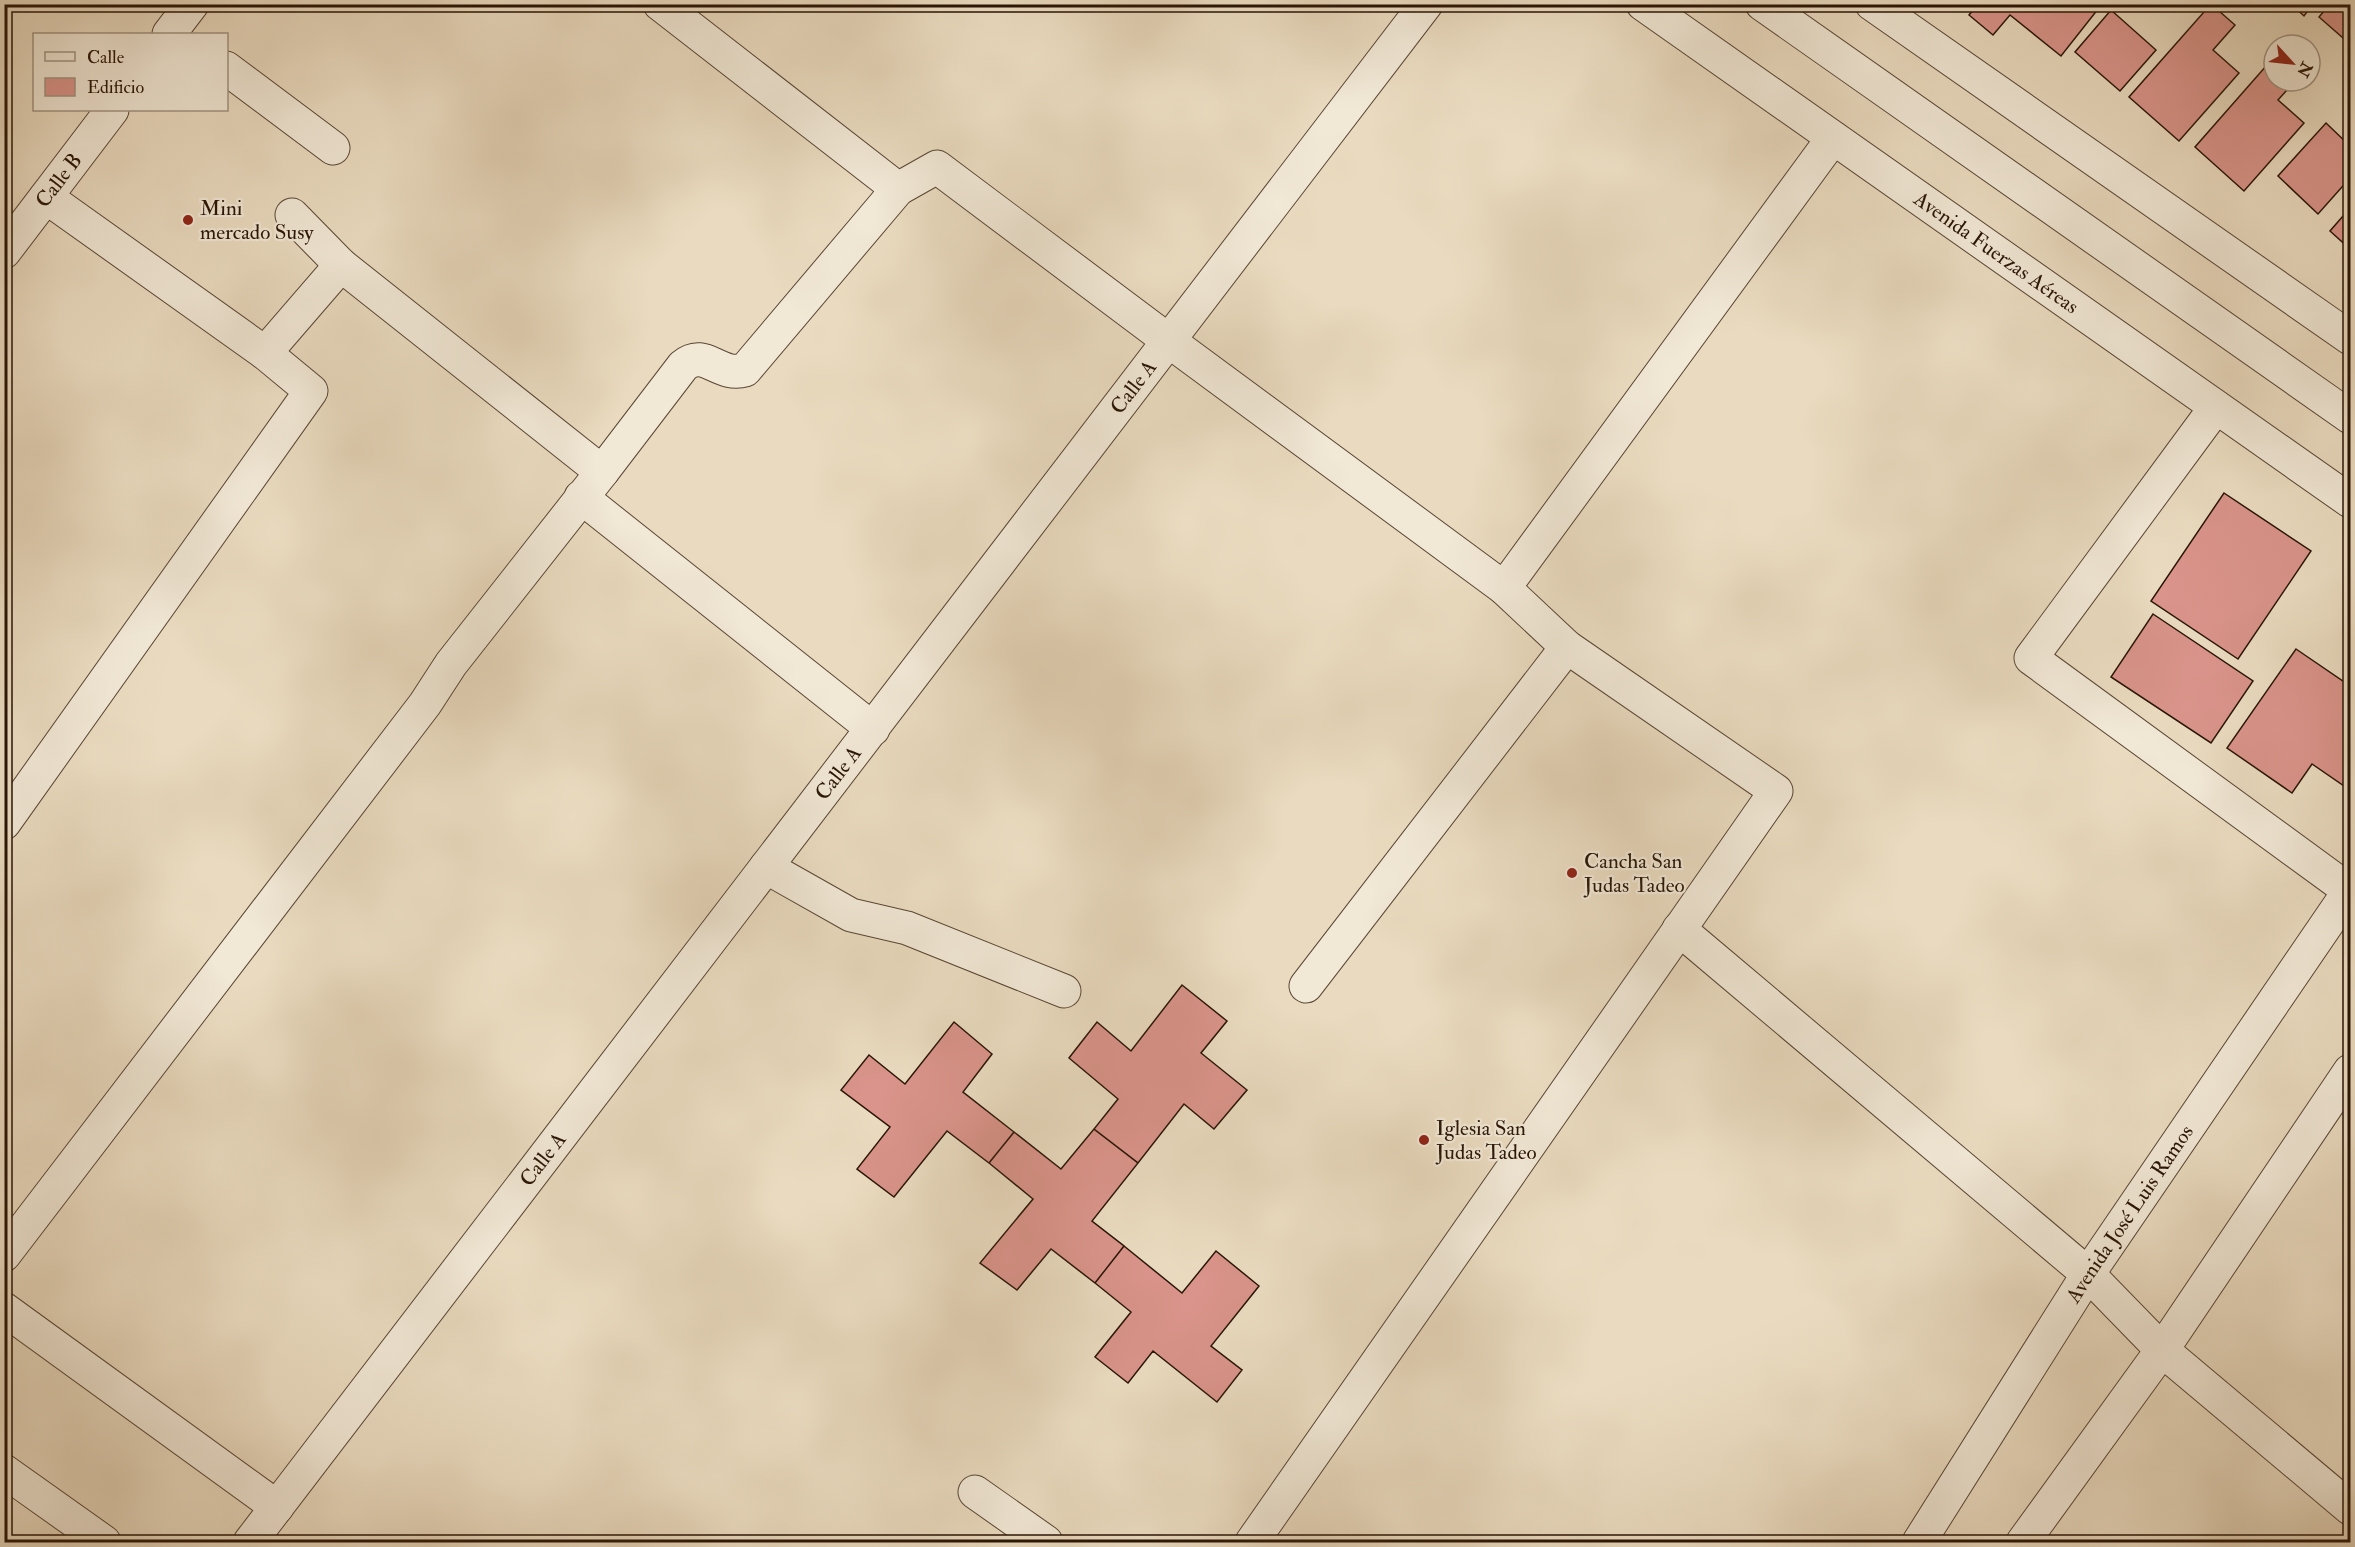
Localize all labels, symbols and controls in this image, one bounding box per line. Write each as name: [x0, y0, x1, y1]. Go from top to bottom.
legend: [33, 33, 228, 111]
north arrow: [2262, 33, 2322, 93]
text: Calle: [87, 46, 125, 69]
text: N: [2292, 58, 2317, 81]
text: Edificio: [87, 76, 144, 99]
street label: Calle B: [29, 148, 88, 213]
street label: Avenida Fuerzas Aéreas: [1908, 185, 2084, 320]
place label: Mini mercado Susy: [200, 195, 314, 246]
marker: Mini mercado Susy: [181, 213, 195, 227]
street label: Calle A: [1104, 354, 1162, 419]
street label: Calle A: [809, 741, 867, 806]
place label: Cancha San Judas Tadeo: [1583, 848, 1685, 899]
marker: Cancha San Judas Tadeo: [1565, 866, 1579, 880]
place label: Iglesia San Judas Tadeo: [1435, 1115, 1537, 1166]
street label: Avenida José Luis Ramos: [2059, 1119, 2199, 1309]
street label: Calle A: [513, 1127, 572, 1192]
marker: Iglesia San Judas Tadeo: [1417, 1133, 1431, 1147]

